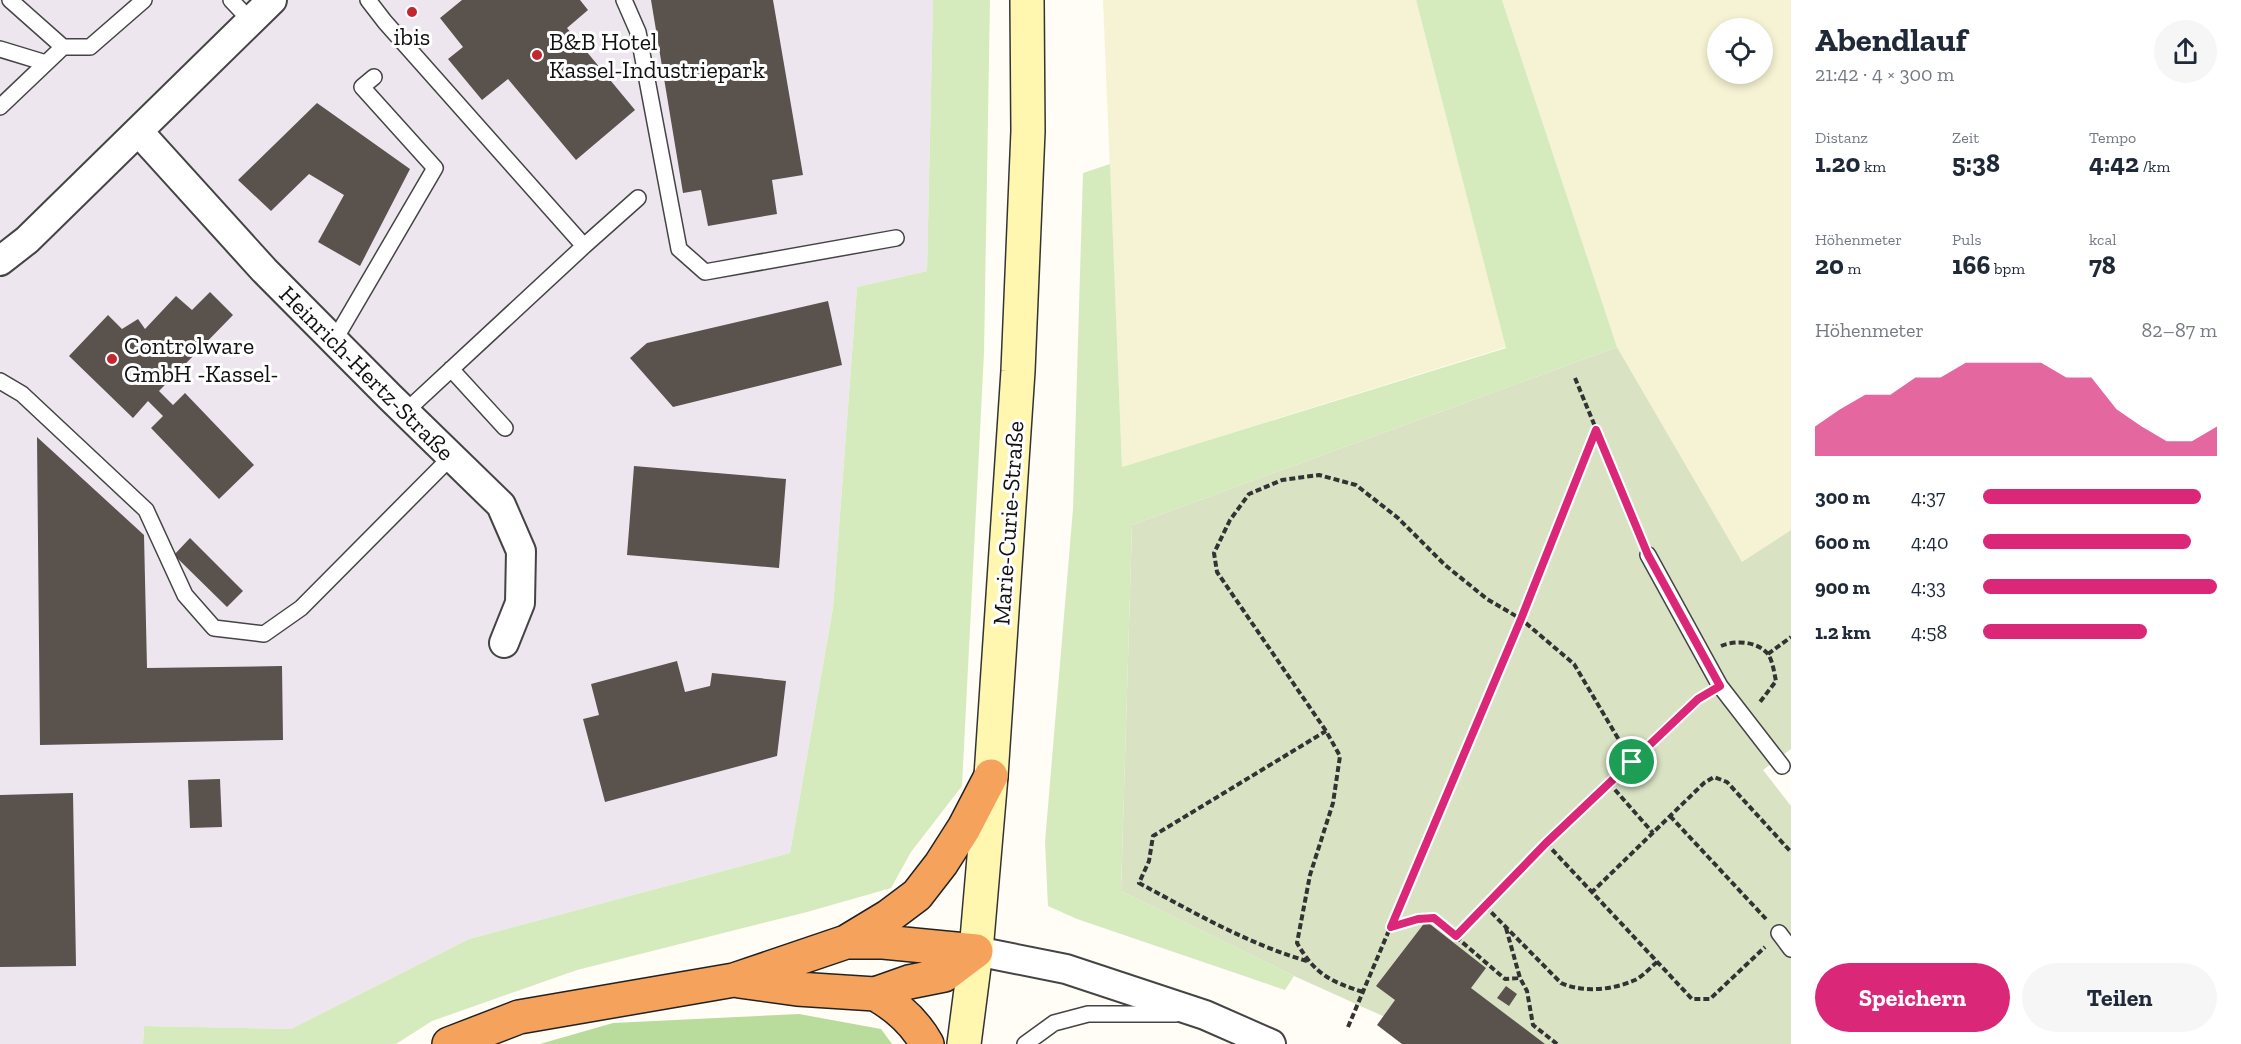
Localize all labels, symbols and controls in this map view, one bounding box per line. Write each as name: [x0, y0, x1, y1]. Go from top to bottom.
marker: ibis: [405, 5, 419, 19]
map controls: [1707, 18, 1773, 84]
button: locate: [1707, 18, 1773, 84]
text: Abendlauf: [1815, 20, 1967, 59]
button: share: [2154, 20, 2217, 83]
place label: ibis: [394, 22, 430, 51]
place label: B&B Hotel Kassel-Industriepark: [549, 27, 765, 84]
marker: B&B Hotel Kassel-Industriepark: [530, 48, 544, 62]
text: 21:42 · 4 × 300 m: [1815, 62, 1954, 86]
text: Distanz: [1815, 128, 1868, 147]
text: Zeit: [1952, 128, 1979, 147]
text: Tempo: [2089, 128, 2136, 147]
text: 1.20: [1815, 147, 1860, 179]
text: 5:38: [1952, 147, 2000, 179]
text: 4:42: [2089, 147, 2139, 179]
text: km: [1860, 157, 1886, 176]
text: /km: [2139, 157, 2170, 176]
text: Höhenmeter: [1815, 230, 1902, 249]
text: Puls: [1952, 230, 1981, 249]
text: kcal: [2089, 230, 2116, 249]
text: 20: [1815, 249, 1844, 281]
text: 166: [1952, 249, 1990, 281]
text: 78: [2089, 249, 2116, 281]
text: m: [1844, 259, 1861, 278]
text: bpm: [1990, 259, 2025, 278]
street label: Heinrich-Hertz-Straße: [273, 279, 461, 467]
text: Höhenmeter: [1815, 318, 1924, 342]
text: 82–87 m: [2142, 318, 2217, 342]
place label: Controlware GmbH -Kassel-: [124, 331, 279, 388]
marker: Controlware GmbH -Kassel-: [105, 352, 119, 366]
street label: Marie-Curie-Straße: [986, 420, 1030, 626]
text: 300 m: [1815, 485, 1870, 509]
text: 4:37: [1911, 485, 1945, 509]
text: 600 m: [1815, 530, 1870, 554]
text: 4:40: [1911, 530, 1949, 554]
text: 900 m: [1815, 575, 1870, 599]
text: 4:33: [1911, 575, 1946, 599]
text: 1.2 km: [1815, 620, 1871, 644]
text: 4:58: [1911, 620, 1947, 644]
pin: [1606, 736, 1657, 787]
icon: arrive: [1615, 745, 1648, 778]
button: Speichern: [1815, 963, 2010, 1032]
button: Teilen: [2022, 963, 2217, 1032]

